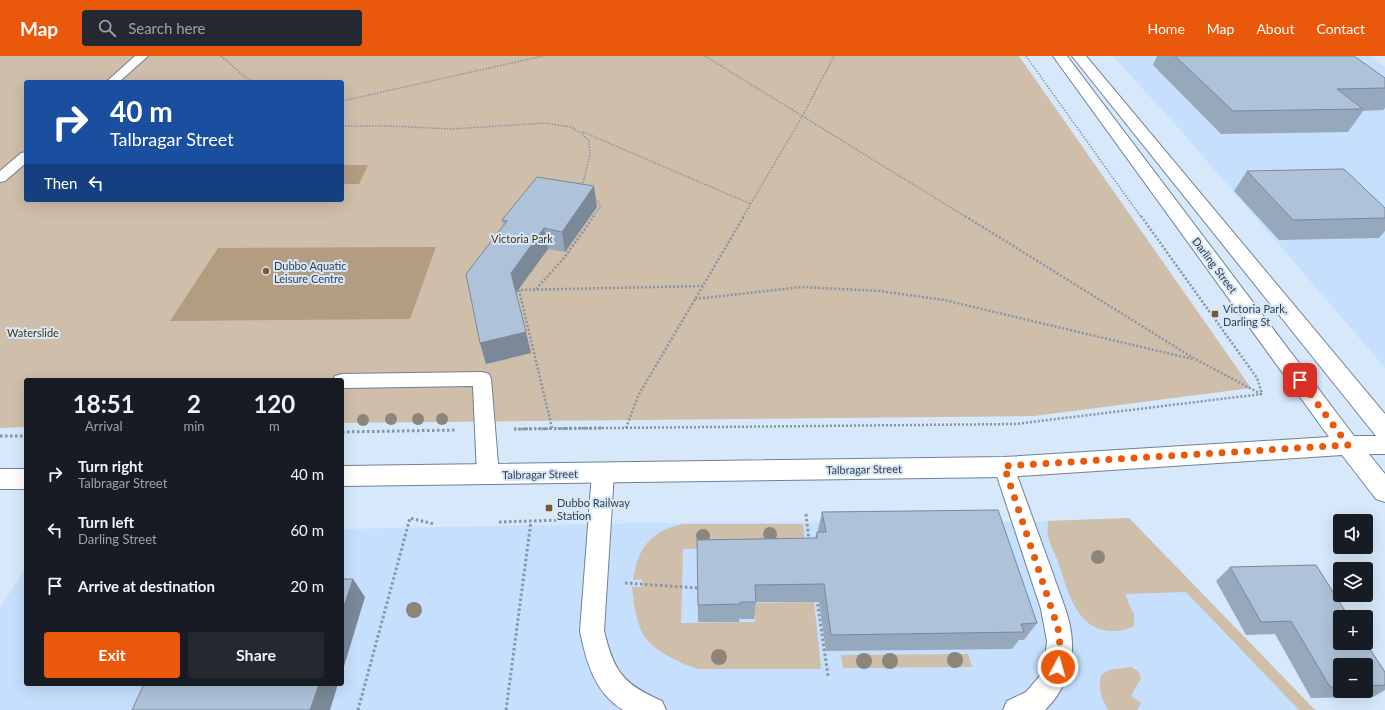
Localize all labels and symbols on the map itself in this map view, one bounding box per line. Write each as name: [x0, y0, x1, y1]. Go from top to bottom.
park label: Victoria Park: [491, 232, 553, 245]
street label: Darling Street: [1190, 235, 1240, 296]
place label: Dubbo Aquatic Leisure Centre: [274, 259, 346, 285]
marker: Dubbo Aquatic Leisure Centre: [261, 266, 271, 276]
place label: Victoria Park, Darling St: [1223, 302, 1287, 328]
marker: Victoria Park, Darling St: [1210, 309, 1220, 319]
park label: Waterslide: [7, 326, 59, 339]
pin: [1283, 363, 1317, 397]
street label: Talbragar Street: [826, 462, 902, 476]
street label: Talbragar Street: [502, 467, 578, 481]
place label: Dubbo Railway Station: [557, 496, 630, 522]
marker: Dubbo Railway Station: [544, 503, 554, 513]
position arrow: [1037, 646, 1079, 688]

